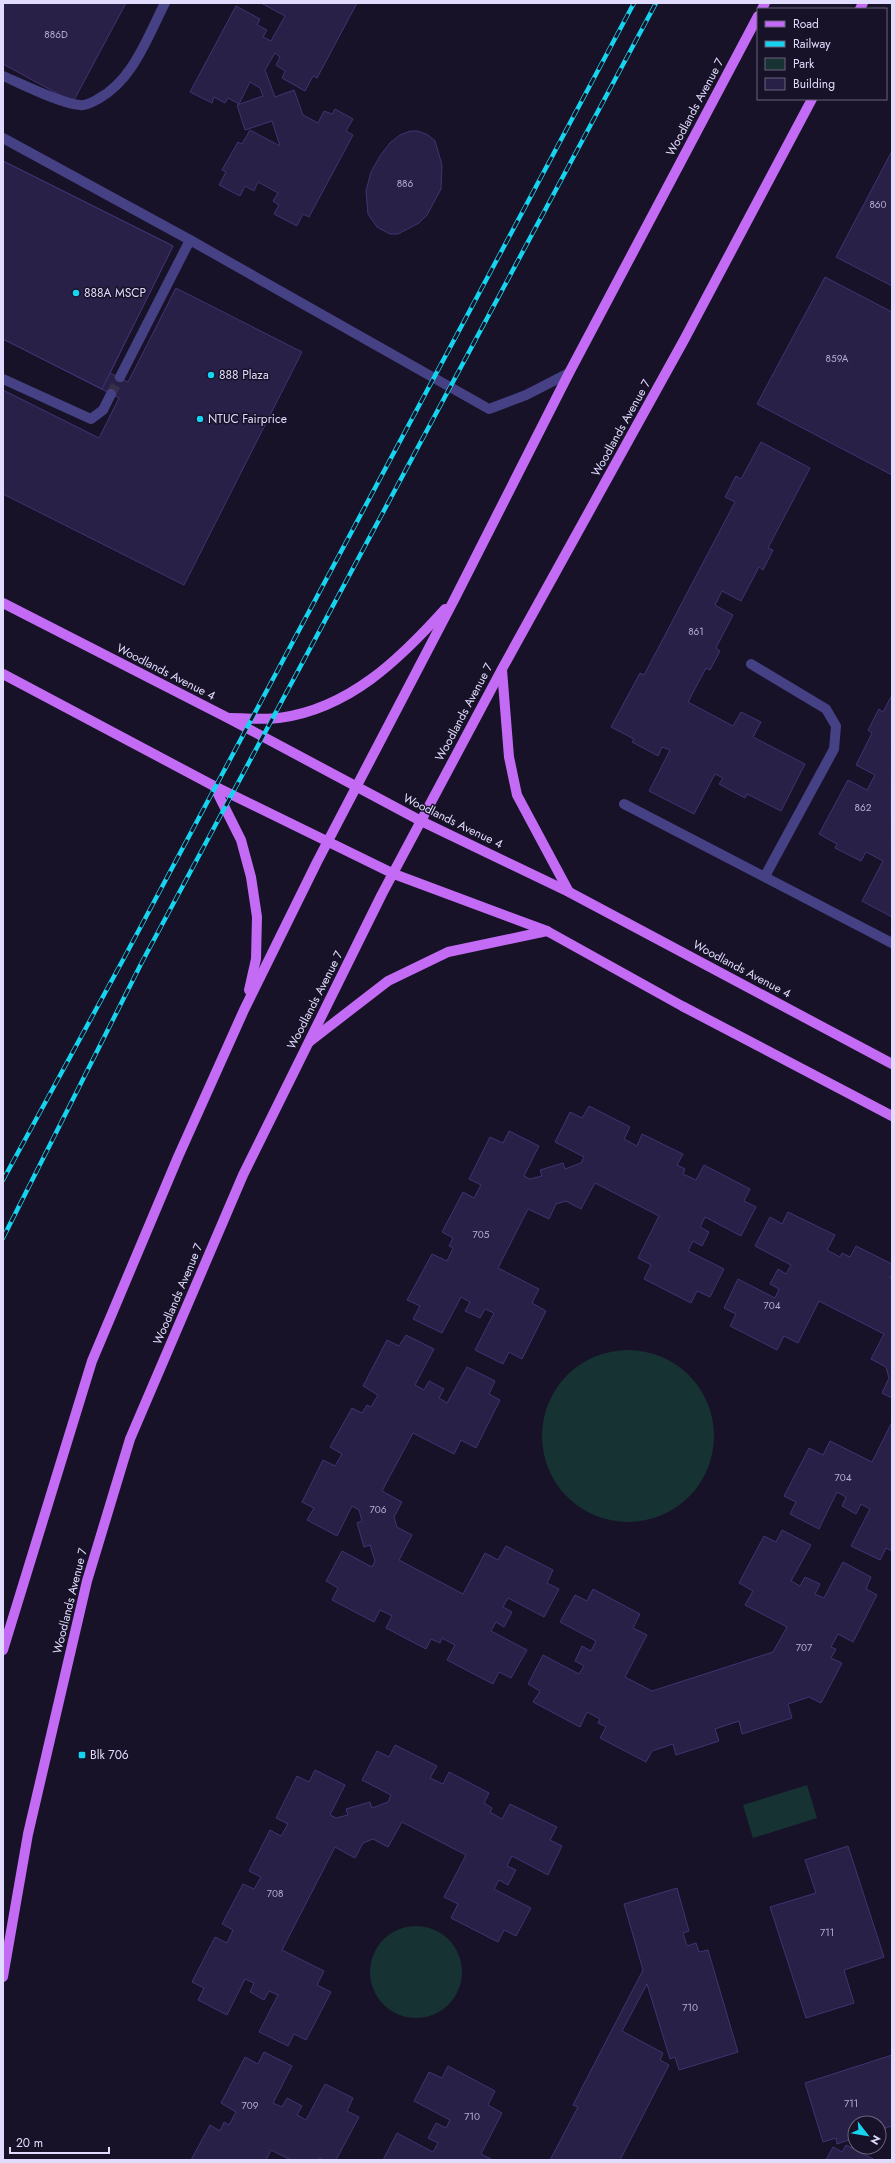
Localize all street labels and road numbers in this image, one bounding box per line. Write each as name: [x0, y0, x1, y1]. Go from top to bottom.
street label: Woodlands Avenue 7: [662, 54, 729, 159]
street label: Woodlands Avenue 7: [587, 376, 655, 480]
street label: Woodlands Avenue 4: [113, 639, 219, 705]
street label: Woodlands Avenue 7: [431, 659, 498, 764]
street label: Woodlands Avenue 4: [400, 789, 506, 853]
street label: Woodlands Avenue 4: [690, 935, 794, 1003]
street label: Woodlands Avenue 7: [282, 947, 348, 1052]
street label: Woodlands Avenue 7: [149, 1240, 208, 1347]
street label: Woodlands Avenue 7: [48, 1546, 92, 1656]

